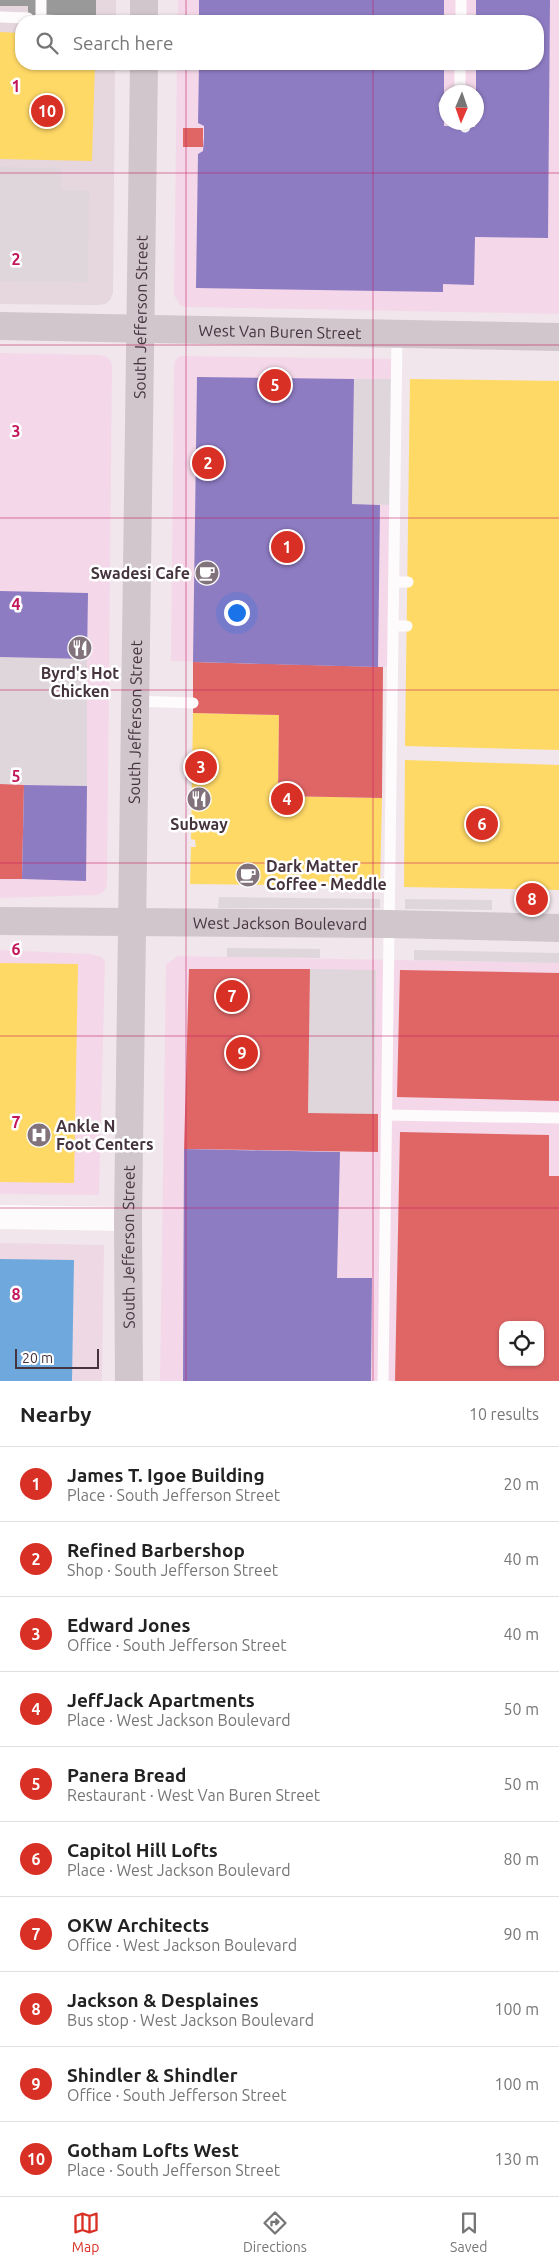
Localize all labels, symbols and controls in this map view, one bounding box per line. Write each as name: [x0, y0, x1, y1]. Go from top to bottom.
search box: [15, 15, 544, 70]
icon: search: [33, 29, 61, 57]
text: Search here: [73, 32, 173, 54]
text: 1: [11, 77, 21, 95]
north arrow: [439, 85, 484, 130]
pin: 10: [31, 92, 63, 130]
street label: South Jefferson Street: [130, 234, 151, 399]
text: 2: [11, 250, 21, 268]
street label: West Van Buren Street: [198, 321, 362, 342]
pin: 5: [259, 366, 291, 404]
text: 3: [11, 422, 21, 440]
pin: 2: [192, 444, 224, 482]
pin: 1: [271, 528, 303, 566]
cafe icon: Swadesi Cafe: [194, 560, 220, 586]
place label: Swadesi Cafe: [91, 564, 190, 582]
text: 4: [11, 595, 21, 613]
your location: [224, 600, 250, 626]
restaurant icon: Byrd's Hot Chicken: [67, 635, 93, 661]
street label: South Jefferson Street: [125, 639, 145, 804]
place label: Byrd's Hot Chicken: [41, 664, 119, 700]
pin: 3: [185, 748, 217, 786]
text: 5: [11, 767, 21, 785]
pin: 4: [271, 780, 303, 818]
restaurant icon: Subway: [186, 786, 212, 812]
pin: 6: [466, 805, 498, 843]
place label: Subway: [170, 815, 228, 833]
place label: Dark Matter Coffee - Meddle: [266, 857, 387, 893]
cafe icon: Dark Matter Coffee - Meddle: [235, 862, 261, 888]
pin: 8: [516, 880, 548, 918]
street label: West Jackson Boulevard: [193, 913, 367, 933]
text: 6: [11, 940, 21, 958]
pin: 7: [216, 977, 248, 1015]
pin: 9: [226, 1034, 258, 1072]
text: 7: [11, 1113, 21, 1131]
place label: Ankle N Foot Centers: [56, 1117, 153, 1153]
hospital icon: Ankle N Foot Centers: [26, 1122, 52, 1148]
street label: South Jefferson Street: [119, 1164, 138, 1329]
text: 8: [11, 1285, 21, 1303]
map controls: [499, 1321, 544, 1366]
button: locate: [499, 1321, 544, 1366]
scale bar: [15, 1346, 99, 1369]
text: 20 m: [22, 1350, 53, 1366]
text: Nearby: [20, 1402, 91, 1426]
text: 10 results: [469, 1405, 539, 1423]
text: James T. Igoe Building: [67, 1464, 265, 1486]
text: 1: [31, 1475, 41, 1493]
text: 20 m: [503, 1475, 539, 1493]
text: Place · South Jefferson Street: [67, 1486, 280, 1504]
text: Refined Barbershop: [67, 1539, 245, 1561]
text: 2: [31, 1550, 41, 1568]
text: 40 m: [503, 1550, 539, 1568]
text: Shop · South Jefferson Street: [67, 1561, 278, 1579]
text: Edward Jones: [67, 1614, 190, 1636]
text: 3: [31, 1625, 41, 1643]
text: 40 m: [503, 1625, 539, 1643]
text: Office · South Jefferson Street: [67, 1636, 287, 1654]
text: JeffJack Apartments: [67, 1689, 255, 1711]
text: 4: [31, 1700, 41, 1718]
text: 50 m: [503, 1700, 539, 1718]
text: Place · West Jackson Boulevard: [67, 1711, 291, 1729]
text: Panera Bread: [67, 1764, 186, 1786]
text: 5: [31, 1775, 41, 1793]
text: 50 m: [503, 1775, 539, 1793]
text: Restaurant · West Van Buren Street: [67, 1786, 320, 1804]
text: Capitol Hill Lofts: [67, 1839, 218, 1861]
text: 6: [31, 1850, 41, 1868]
text: 80 m: [503, 1850, 539, 1868]
text: Place · West Jackson Boulevard: [67, 1861, 291, 1879]
text: OKW Architects: [67, 1914, 209, 1936]
text: 7: [31, 1925, 41, 1943]
text: 90 m: [503, 1925, 539, 1943]
text: Office · West Jackson Boulevard: [67, 1936, 297, 1954]
text: Jackson & Desplaines: [67, 1989, 259, 2011]
text: 8: [31, 2000, 41, 2018]
text: 100 m: [494, 2000, 539, 2018]
text: Bus stop · West Jackson Boulevard: [67, 2011, 314, 2029]
text: Shindler & Shindler: [67, 2064, 238, 2086]
text: 9: [31, 2075, 41, 2093]
text: 100 m: [494, 2075, 539, 2093]
text: Office · South Jefferson Street: [67, 2086, 287, 2104]
text: Gotham Lofts West: [67, 2139, 239, 2161]
text: 10: [27, 2150, 45, 2168]
text: 130 m: [494, 2150, 539, 2168]
text: Place · South Jefferson Street: [67, 2161, 280, 2179]
tab: Map: [72, 2209, 100, 2255]
tab: Directions: [243, 2209, 307, 2255]
tab: Saved: [450, 2209, 487, 2255]

